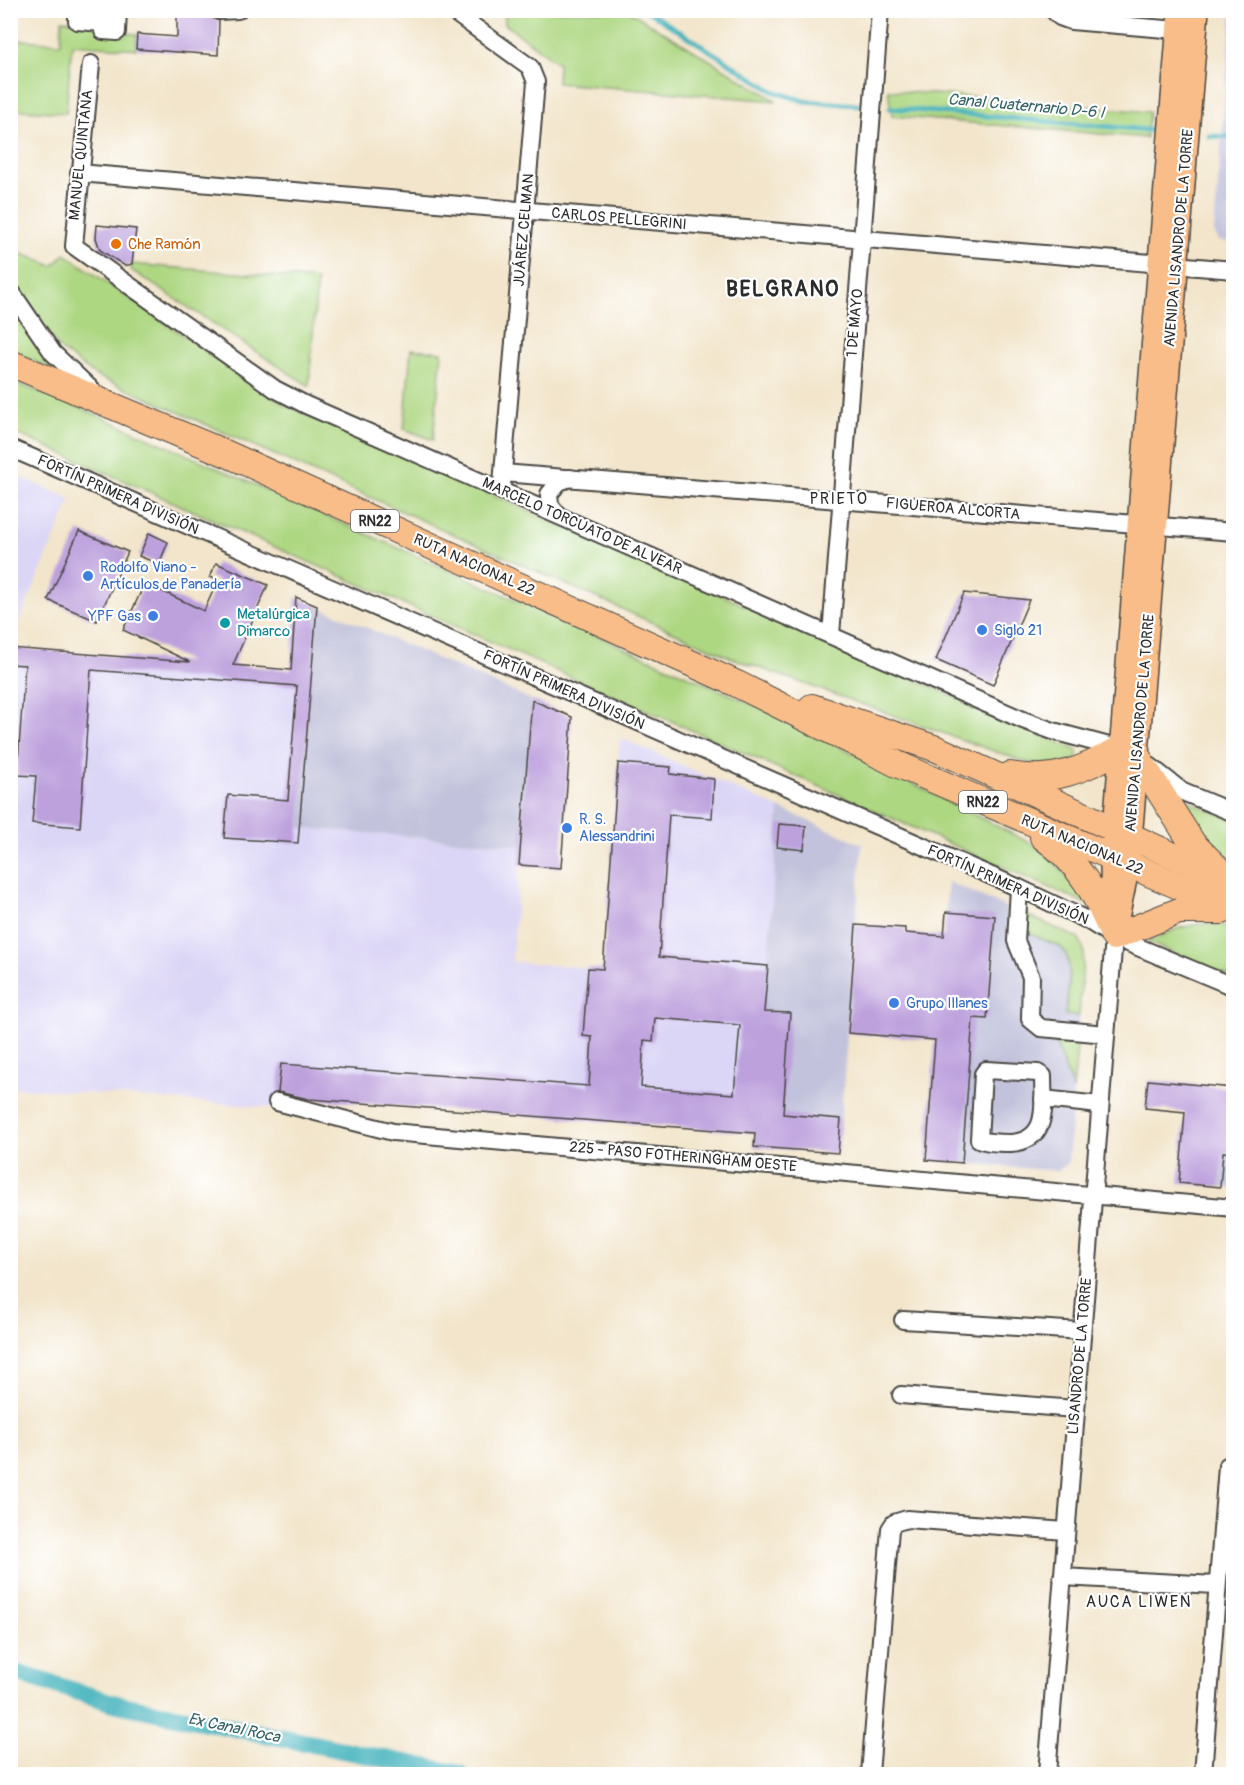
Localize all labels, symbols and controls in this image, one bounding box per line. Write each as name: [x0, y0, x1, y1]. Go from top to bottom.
street label: MANUEL QUINTANA: [65, 89, 97, 221]
water label: Canal Cuaternario D-6 I: [947, 89, 1106, 123]
street label: AVENIDA LISANDRO DE LA TORRE: [1160, 128, 1198, 348]
street label: JUÁREZ CELMAN: [510, 173, 538, 287]
street label: CARLOS PELLEGRINI: [551, 204, 687, 234]
place label: Che Ramón: [128, 235, 201, 254]
marker: Che Ramón: [109, 237, 123, 251]
district label: BELGRANO: [726, 276, 840, 303]
street label: 1 DE MAYO: [843, 288, 867, 358]
street label: FORTÍN PRIMERA DIVISIÓN: [34, 451, 202, 539]
street label: MARCELO TORCUATO DE ALVEAR: [479, 473, 685, 579]
district label: PRIETO: [810, 489, 868, 509]
street label: FIGUEROA ALCORTA: [885, 494, 1021, 524]
road number: RN22: [351, 510, 399, 532]
street label: RUTA NACIONAL 22: [410, 530, 538, 600]
place label: Rodolfo Viano - Artículos de Panadería: [100, 558, 241, 594]
marker: Rodolfo Viano - Artículos de Panadería: [81, 569, 95, 583]
place label: Metalúrgica Dimarco: [237, 605, 310, 641]
place label: YPF Gas: [87, 607, 141, 626]
marker: YPF Gas: [146, 609, 160, 623]
street label: AVENIDA LISANDRO DE LA TORRE: [1121, 613, 1159, 833]
marker: Metalúrgica Dimarco: [218, 616, 232, 630]
place label: Siglo 21: [994, 621, 1042, 640]
marker: Siglo 21: [975, 623, 989, 637]
street label: FORTÍN PRIMERA DIVISIÓN: [480, 646, 648, 734]
road number: RN22: [959, 791, 1007, 813]
place label: R. S. Alessandrini: [579, 810, 655, 846]
street label: RUTA NACIONAL 22: [1018, 811, 1146, 879]
marker: R. S. Alessandrini: [560, 821, 574, 835]
street label: FORTÍN PRIMERA DIVISIÓN: [924, 841, 1092, 929]
place label: Grupo Illanes: [906, 994, 988, 1013]
marker: Grupo Illanes: [887, 996, 901, 1010]
street label: 225 - PASO FOTHERINGHAM OESTE: [569, 1138, 798, 1176]
street label: LISANDRO DE LA TORRE: [1064, 1277, 1096, 1435]
district label: AUCA LIWEN: [1086, 1592, 1192, 1612]
water label: Ex Canal Roca: [186, 1709, 283, 1748]

